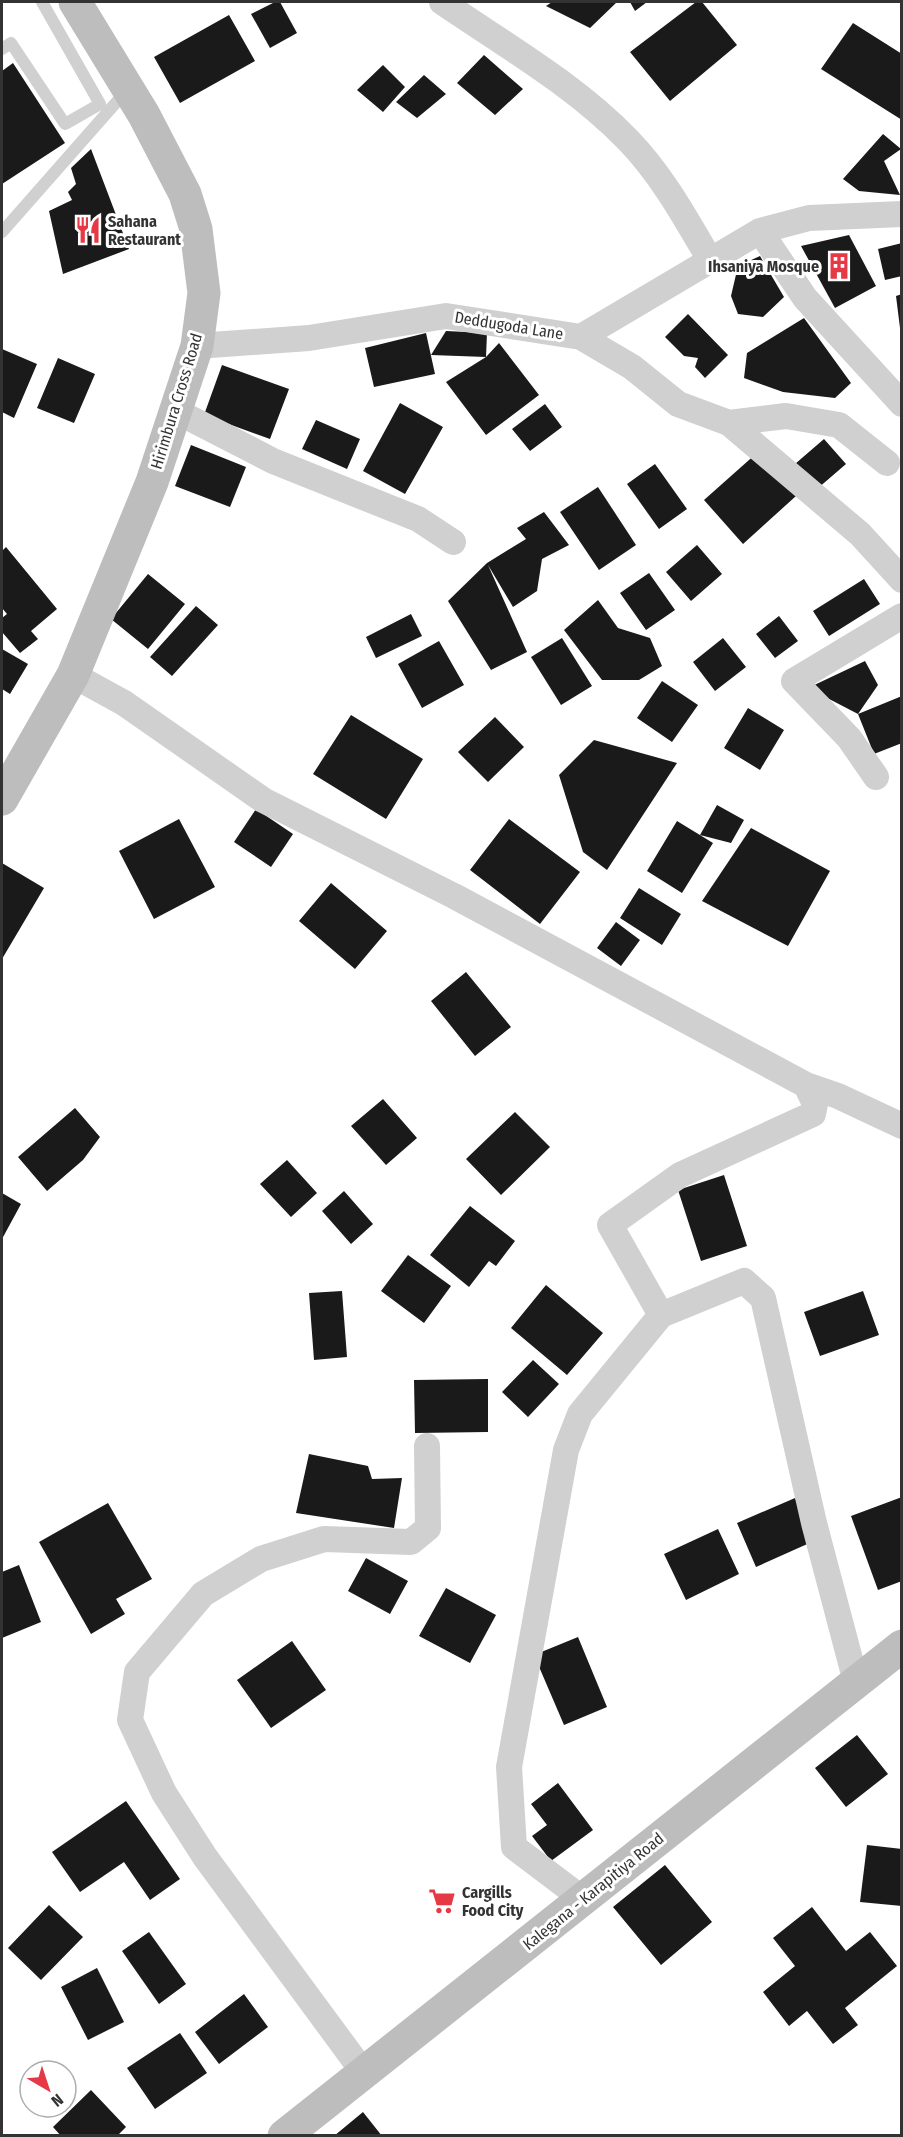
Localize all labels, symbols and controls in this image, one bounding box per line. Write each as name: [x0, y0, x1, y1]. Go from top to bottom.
place label: Sahana Restaurant: [108, 212, 181, 249]
restaurant icon: Sahana Restaurant: [73, 215, 103, 245]
building icon: Ihsaniya Mosque: [824, 251, 854, 281]
place label: Ihsaniya Mosque: [708, 257, 819, 276]
street label: Deddugoda Lane: [453, 308, 565, 343]
street label: Hirimbura Cross Road: [147, 331, 206, 471]
street label: Kalegana - Karapitiya Road: [519, 1829, 667, 1954]
place label: Cargills Food City: [462, 1883, 524, 1920]
supermarket icon: Cargills Food City: [427, 1886, 457, 1916]
north arrow: [18, 2059, 78, 2119]
text: N: [47, 2090, 67, 2111]

